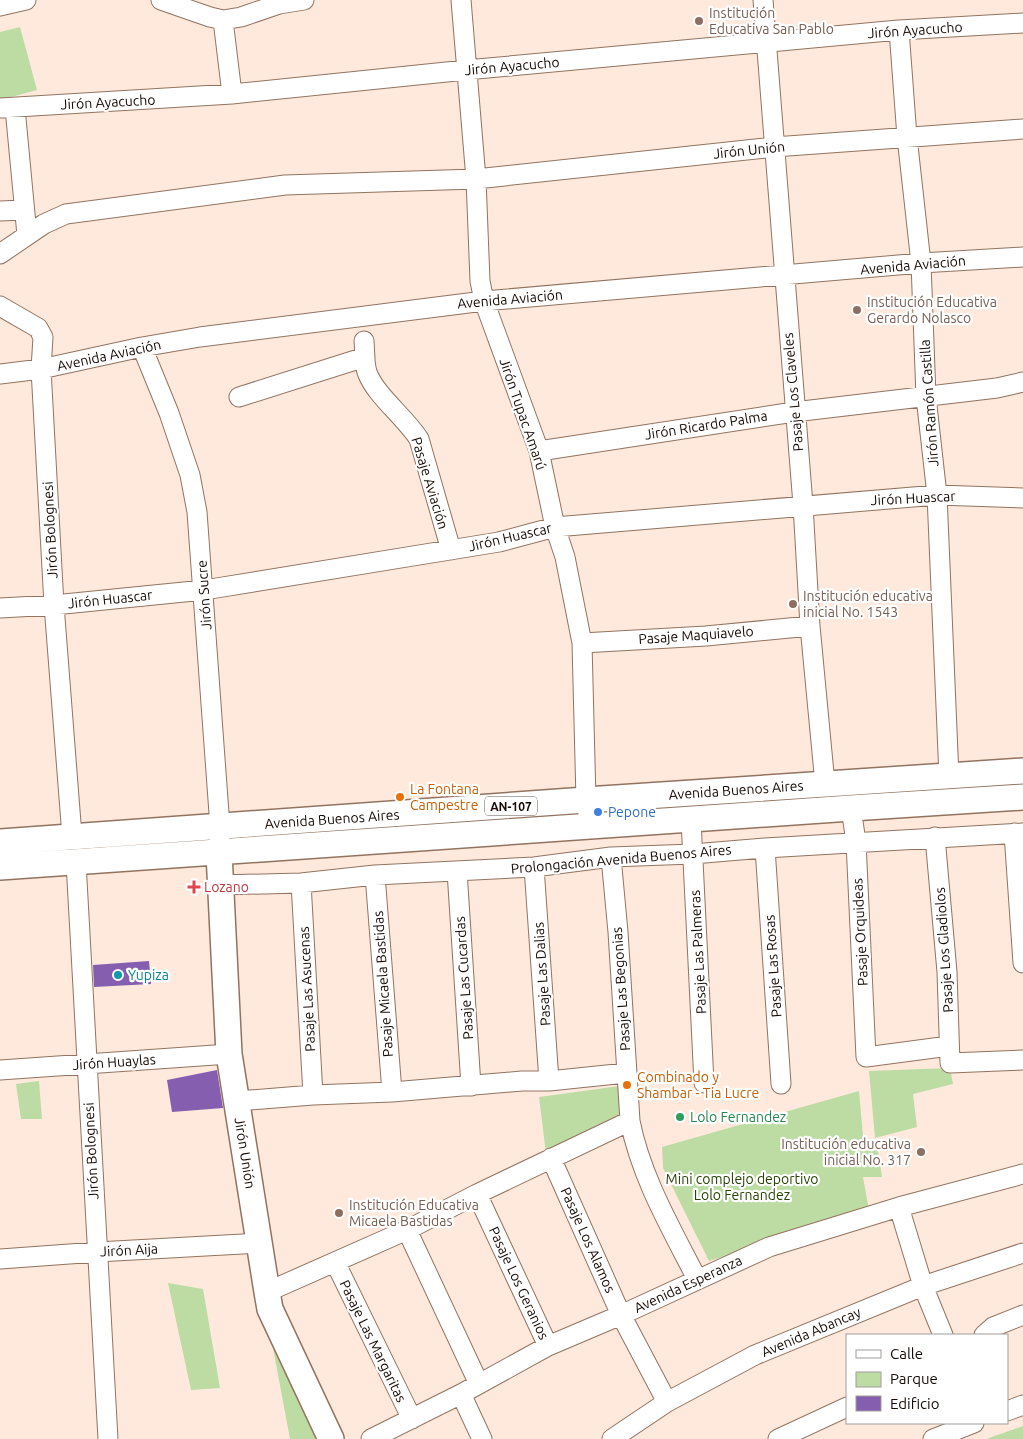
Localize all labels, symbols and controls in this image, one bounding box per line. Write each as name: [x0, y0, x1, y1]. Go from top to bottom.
place label: Institución Educativa San Pablo: [709, 5, 834, 37]
marker: Institución Educativa San Pablo: [693, 15, 705, 27]
street label: Jirón Ayacucho: [867, 19, 963, 41]
street label: Jirón Ayacucho: [464, 54, 560, 78]
street label: Jirón Ayacucho: [60, 92, 156, 112]
street label: Jirón Unión: [712, 138, 786, 162]
street label: Avenida Aviación: [860, 252, 966, 278]
street label: Avenida Aviación: [457, 286, 563, 312]
place label: Institución Educativa Gerardo Nolasco: [867, 294, 997, 326]
marker: Institución Educativa Gerardo Nolasco: [851, 304, 863, 316]
street label: Pasaje Los Claveles: [780, 332, 806, 452]
street label: Avenida Aviación: [56, 336, 162, 374]
street label: Jirón Ramón Castilla: [917, 339, 941, 467]
street label: Jirón Tupac Amarú: [496, 356, 550, 472]
street label: Jirón Ricardo Palma: [643, 407, 769, 443]
street label: Pasaje Aviación: [408, 435, 452, 531]
street label: Jirón Bolognesi: [39, 481, 61, 579]
street label: Jirón Huascar: [870, 488, 957, 508]
street label: Jirón Huascar: [467, 519, 554, 554]
street label: Jirón Sucre: [194, 560, 214, 630]
street label: Jirón Huascar: [67, 587, 154, 611]
place label: Institución educativa inicial No. 1543: [803, 588, 933, 620]
marker: Institución educativa inicial No. 1543: [787, 598, 799, 610]
street label: Pasaje Maquiavelo: [638, 623, 754, 647]
street label: Avenida Buenos Aires: [668, 777, 804, 803]
place label: La Fontana Campestre: [410, 781, 479, 813]
marker: La Fontana Campestre: [394, 791, 406, 803]
road number: AN-107: [485, 796, 537, 816]
place label: Pepone: [608, 804, 656, 820]
street label: Avenida Buenos Aires: [264, 806, 400, 832]
marker: Pepone: [592, 806, 604, 818]
street label: Prolongación Avenida Buenos Aires: [510, 841, 732, 877]
street label: Pasaje Orquideas: [849, 878, 871, 986]
place label: Lozano: [204, 879, 249, 895]
marker: Lozano: [188, 881, 200, 893]
street label: Pasaje Los Gladiolos: [932, 887, 956, 1013]
street label: Pasaje Las Palmeras: [687, 890, 709, 1014]
street label: Pasaje Micaela Bastidas: [370, 910, 396, 1058]
street label: Pasaje Las Rosas: [761, 914, 785, 1018]
street label: Pasaje Las Cucardas: [452, 916, 476, 1040]
street label: Pasaje Las Dalias: [530, 922, 554, 1026]
street label: Pasaje Las Asucenas: [296, 926, 318, 1052]
street label: Pasaje Las Begonias: [609, 926, 633, 1052]
place label: Yupiza: [128, 967, 169, 983]
marker: Yupiza: [112, 969, 124, 981]
street label: Jirón Huaylas: [72, 1051, 156, 1073]
place label: Combinado y Shambar - Tia Lucre: [637, 1069, 759, 1101]
marker: Combinado y Shambar - Tia Lucre: [621, 1079, 633, 1091]
street label: Jirón Bolognesi: [80, 1102, 102, 1200]
place label: Lolo Fernandez: [690, 1109, 786, 1125]
marker: Lolo Fernandez: [674, 1111, 686, 1123]
street label: Jirón Unión: [231, 1116, 259, 1190]
place label: Institución educativa inicial No. 317: [781, 1136, 911, 1168]
marker: Institución educativa inicial No. 317: [915, 1146, 927, 1158]
park label: Mini complejo deportivo Lolo Fernandez: [666, 1171, 818, 1203]
street label: Pasaje Los Alamos: [558, 1185, 618, 1295]
place label: Institución Educativa Micaela Bastidas: [349, 1197, 479, 1229]
marker: Institución Educativa Micaela Bastidas: [333, 1207, 345, 1219]
street label: Pasaje Los Geranios: [486, 1224, 552, 1342]
street label: Jirón Aija: [100, 1240, 158, 1260]
street label: Avenida Esperanza: [631, 1252, 745, 1316]
street label: Pasaje Las Margaritas: [336, 1277, 410, 1405]
street label: Avenida Abancay: [759, 1304, 863, 1360]
legend: [846, 1334, 1008, 1424]
text: Calle: [890, 1345, 923, 1362]
text: Parque: [890, 1370, 938, 1387]
text: Edificio: [890, 1395, 939, 1412]

